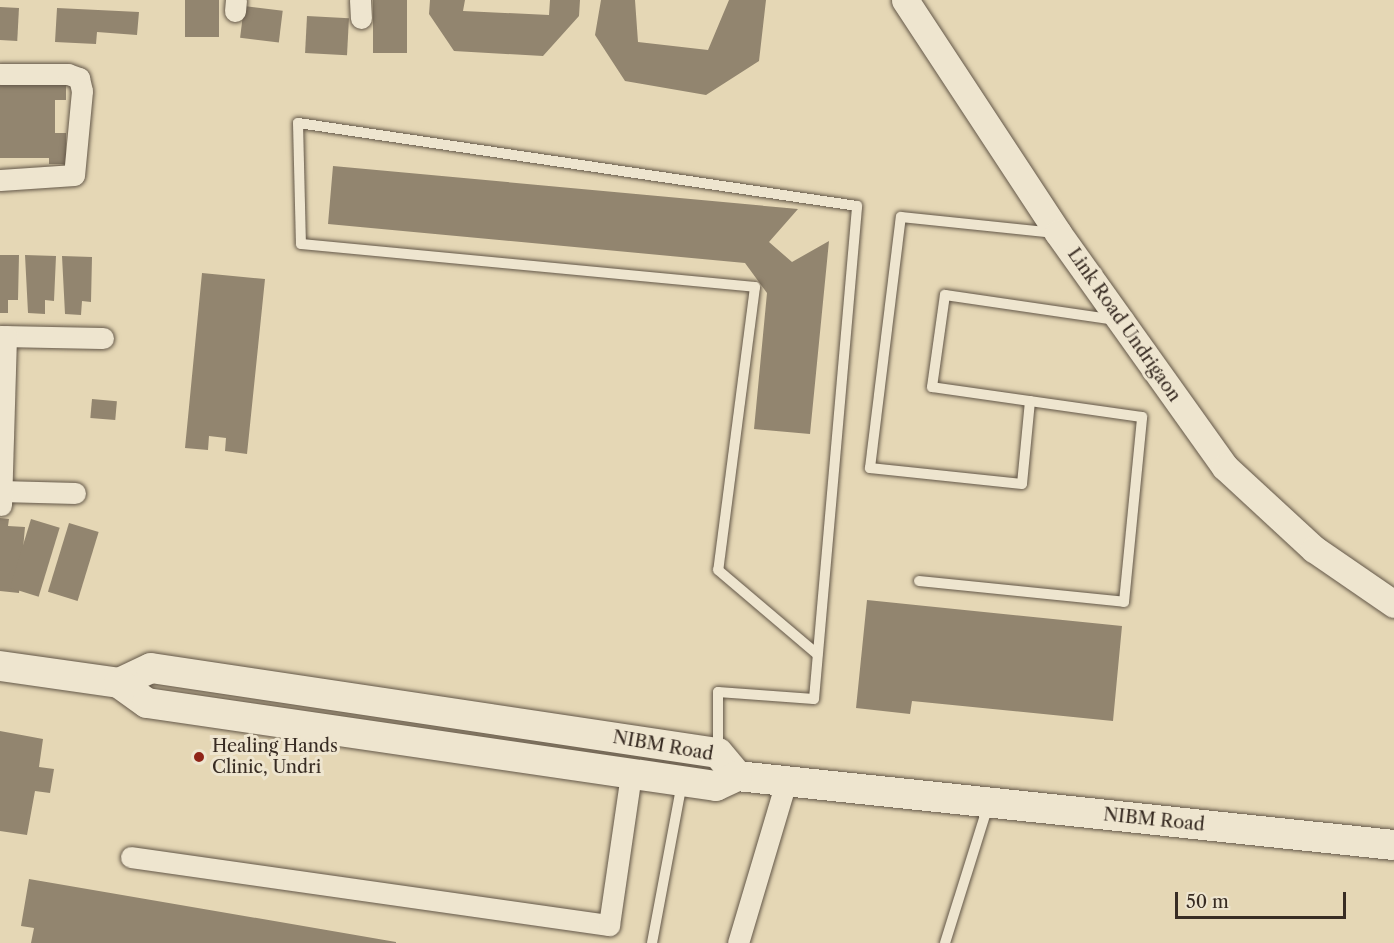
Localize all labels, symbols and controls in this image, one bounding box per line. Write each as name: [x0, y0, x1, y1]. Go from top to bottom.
street label: Link Road Undrigaon: [1063, 244, 1185, 406]
street label: NIBM Road: [611, 727, 715, 765]
place label: Healing Hands Clinic, Undri: [212, 736, 338, 778]
marker: Healing Hands Clinic, Undri: [190, 748, 208, 766]
street label: NIBM Road: [1102, 804, 1206, 836]
scale bar: [1178, 880, 1349, 918]
text: 50 m: [1186, 891, 1229, 913]

